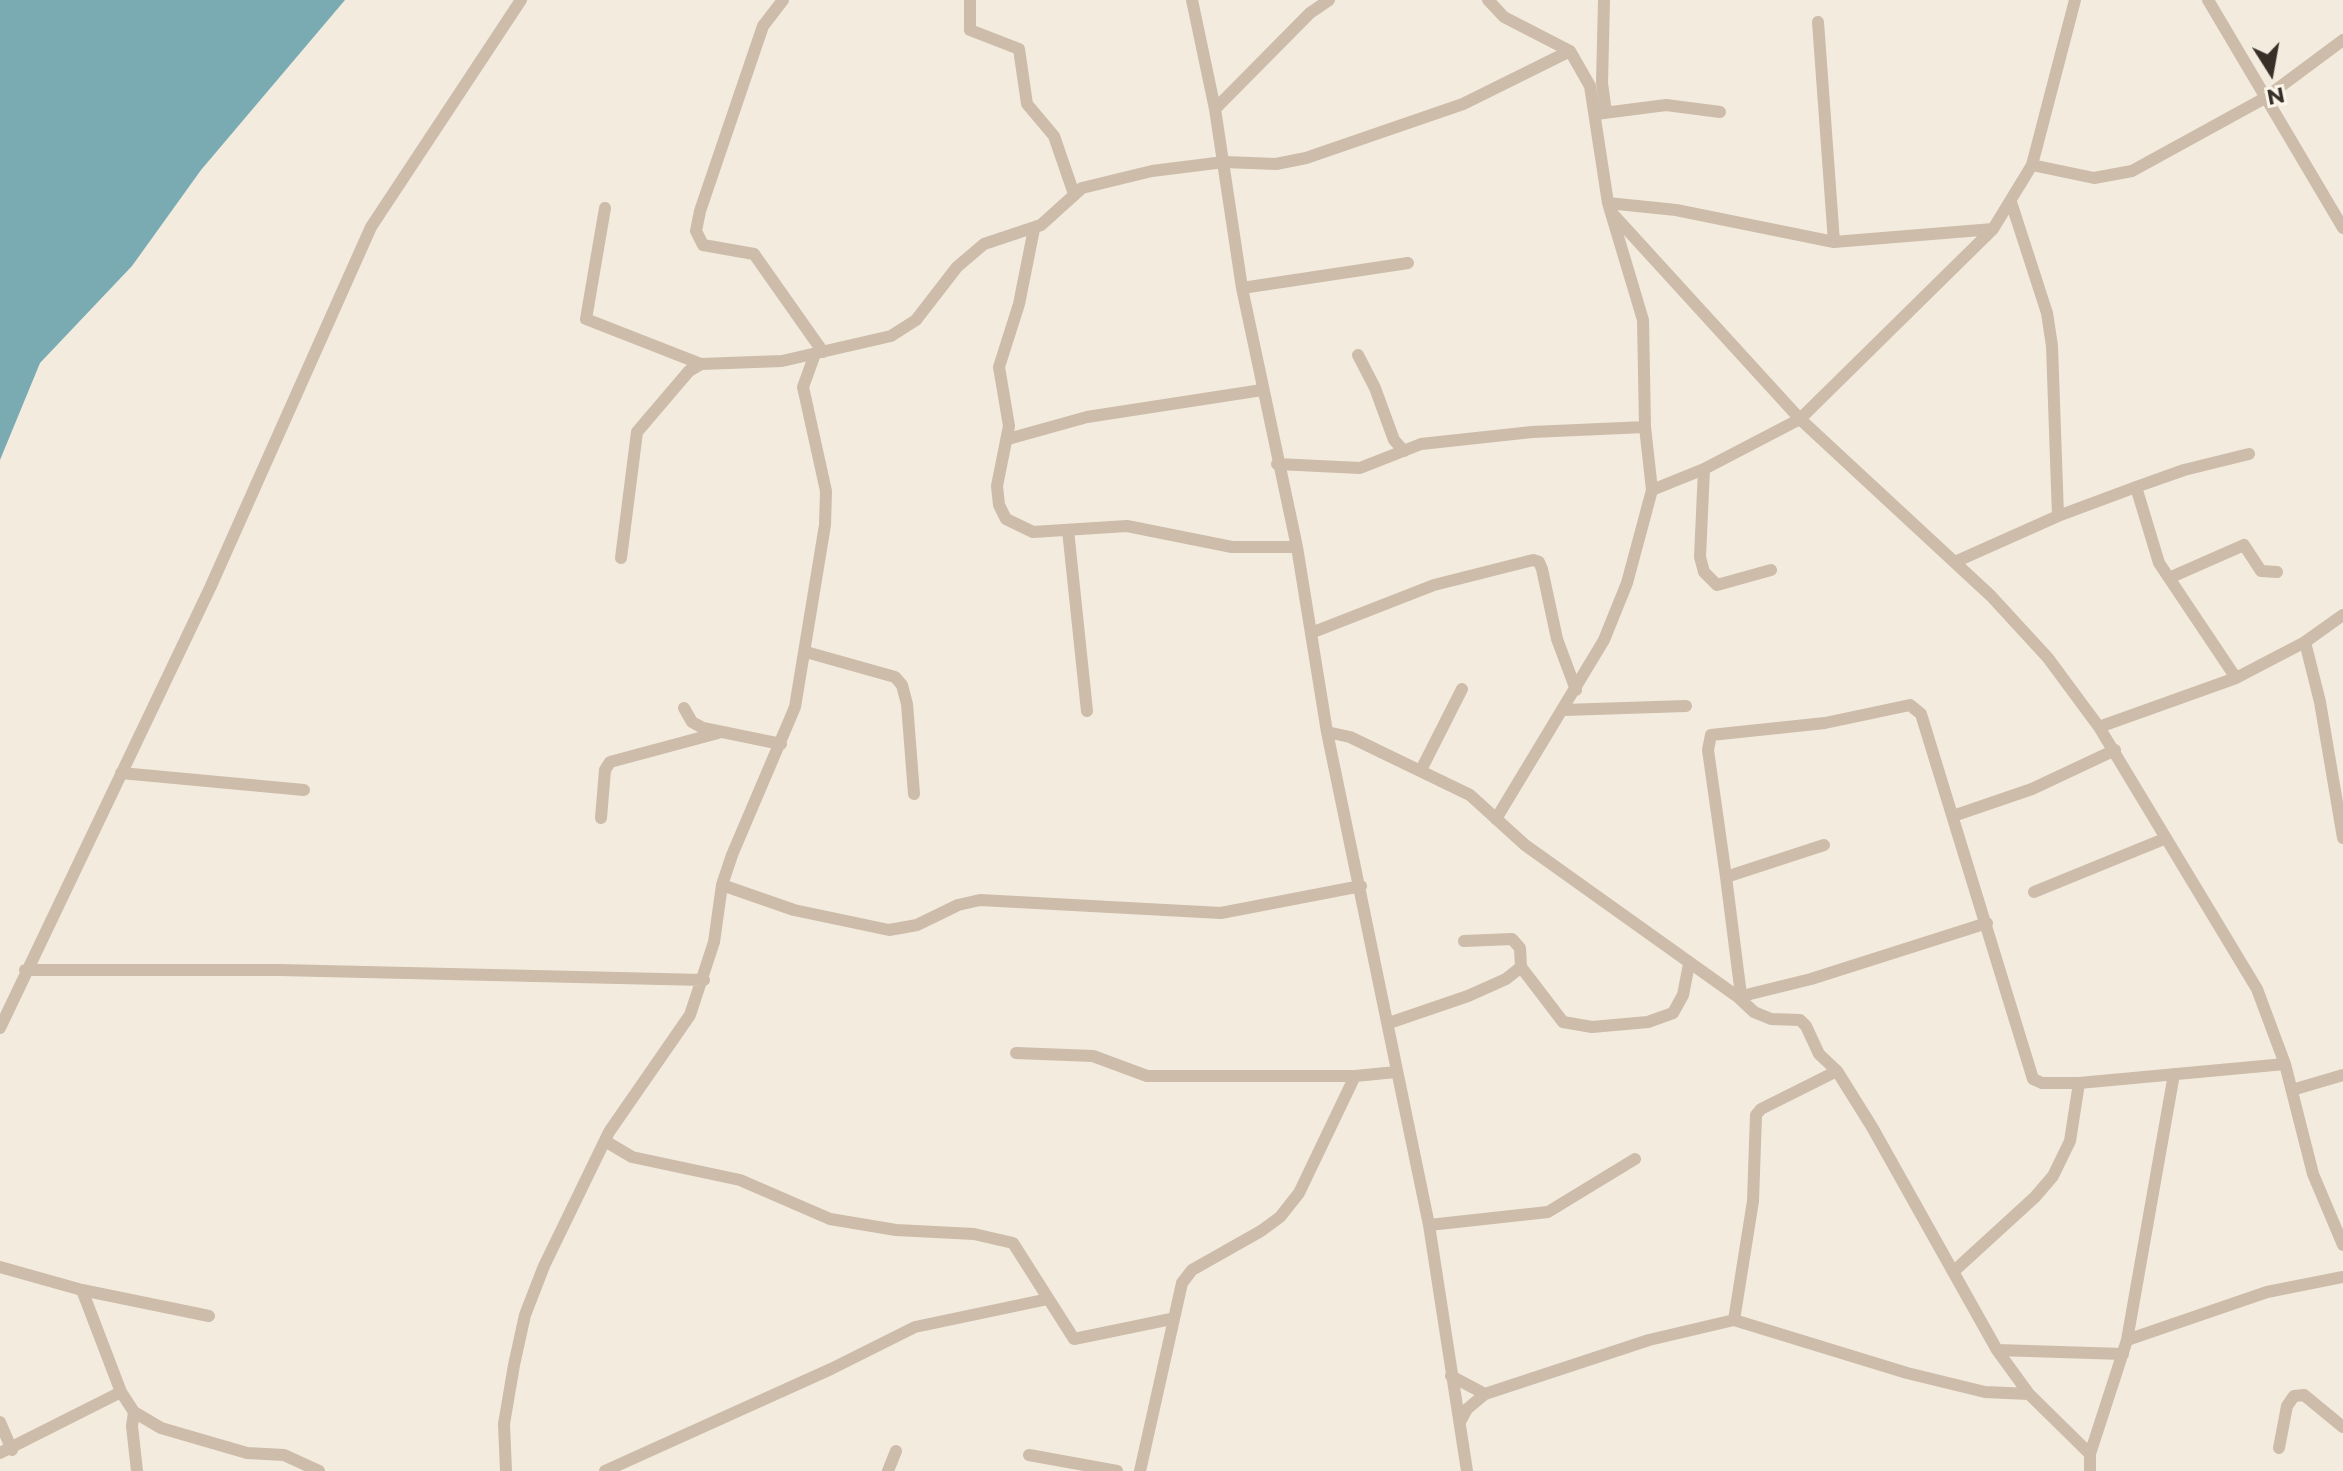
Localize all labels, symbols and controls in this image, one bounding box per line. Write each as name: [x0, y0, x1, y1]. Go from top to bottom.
north arrow: [2231, 32, 2311, 112]
text: N: [2264, 81, 2287, 111]

